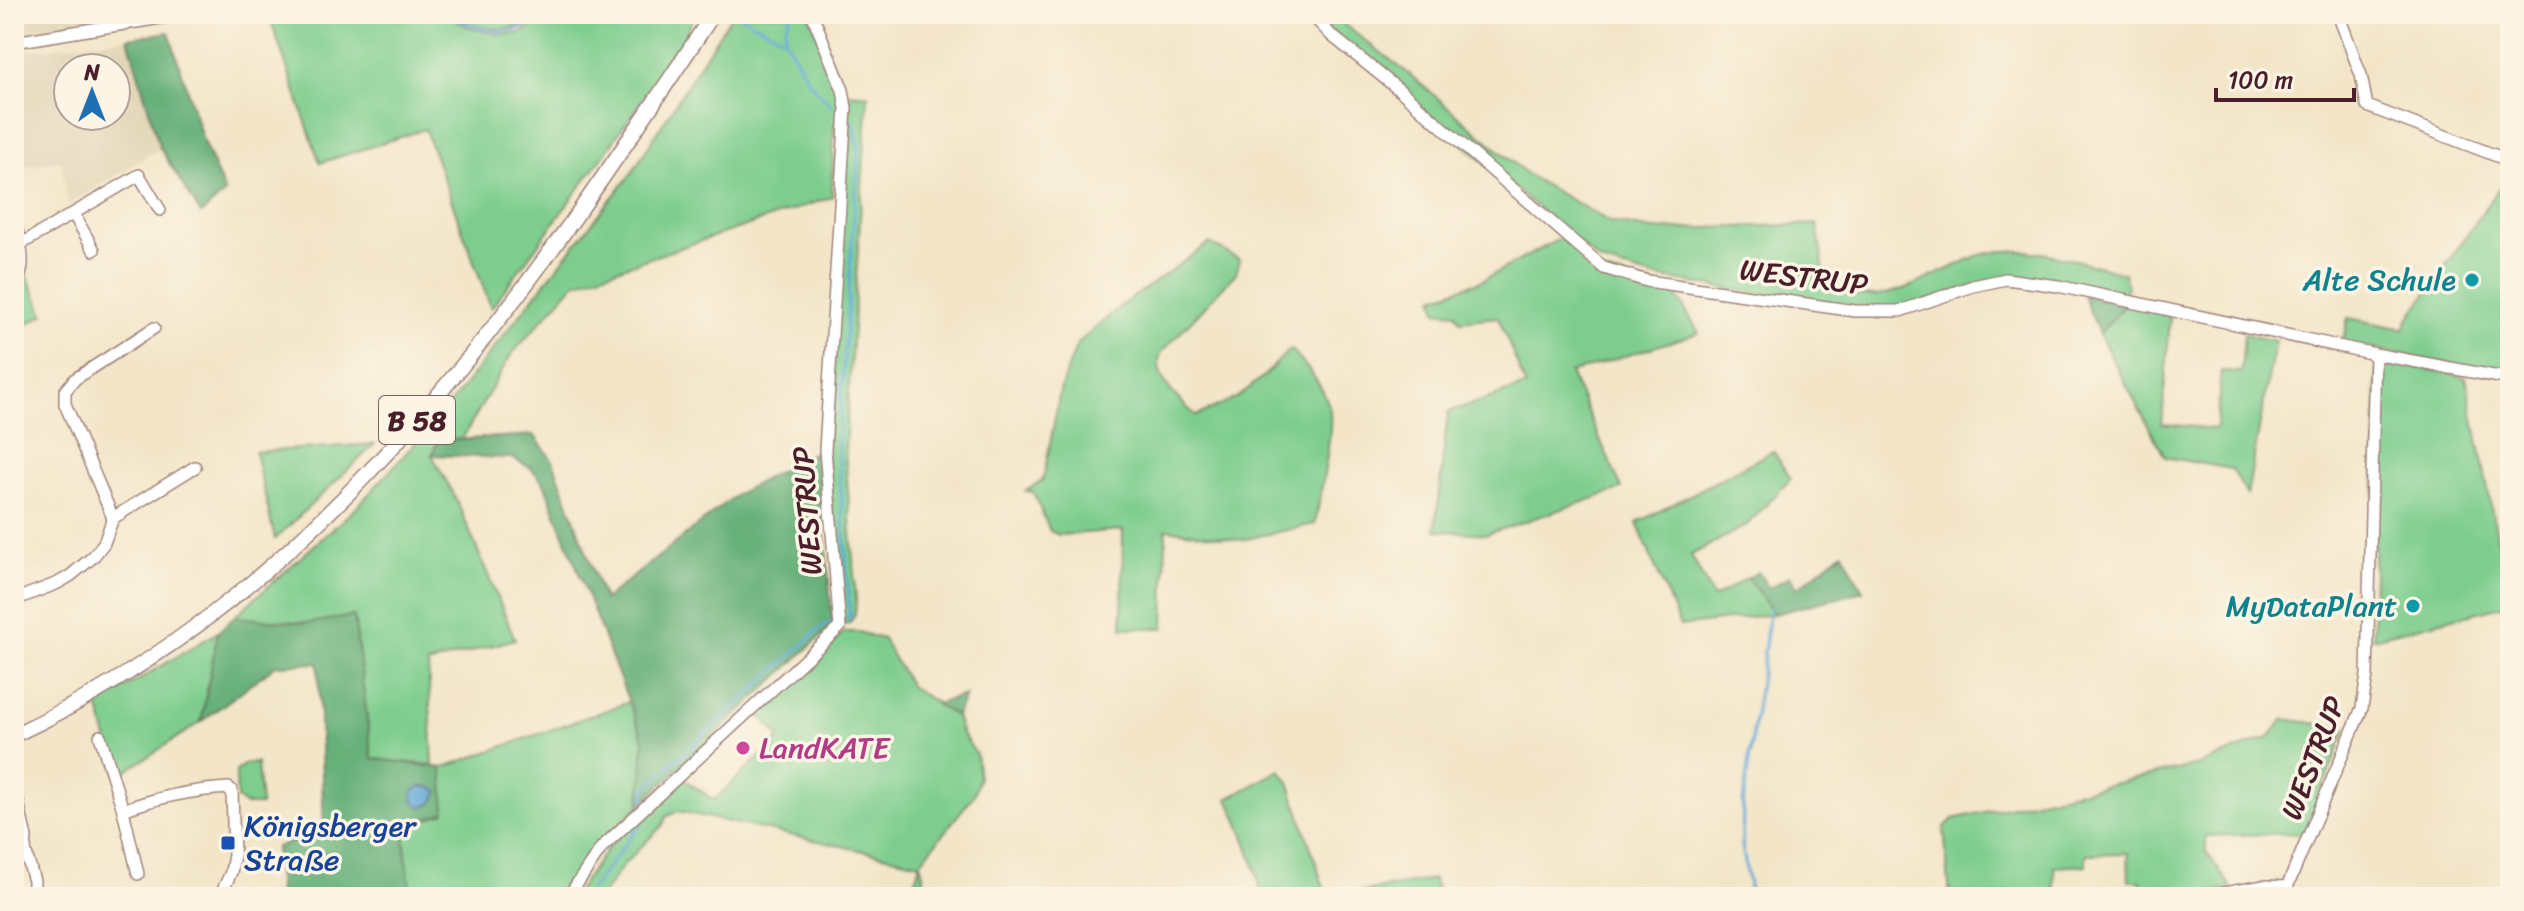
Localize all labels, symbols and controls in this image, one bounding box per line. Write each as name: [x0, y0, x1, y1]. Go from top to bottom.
north arrow: [52, 52, 132, 132]
scale bar: [2216, 52, 2354, 102]
text: N: [83, 53, 100, 92]
text: 100 m: [2228, 59, 2293, 101]
street label: WESTRUP: [1737, 242, 1872, 312]
place label: Alte Schule: [2302, 253, 2456, 307]
marker: Alte Schule: [2463, 271, 2481, 289]
road number: B 58: [379, 396, 455, 444]
street label: WESTRUP: [776, 444, 838, 577]
place label: MyDataPlant: [2226, 579, 2397, 633]
marker: MyDataPlant: [2404, 597, 2422, 615]
street label: WESTRUP: [2265, 688, 2361, 828]
place label: LandKATE: [759, 721, 892, 775]
marker: LandKATE: [734, 739, 752, 757]
place label: Königsberger Straße: [244, 799, 417, 887]
marker: Königsberger Straße: [219, 834, 237, 852]

